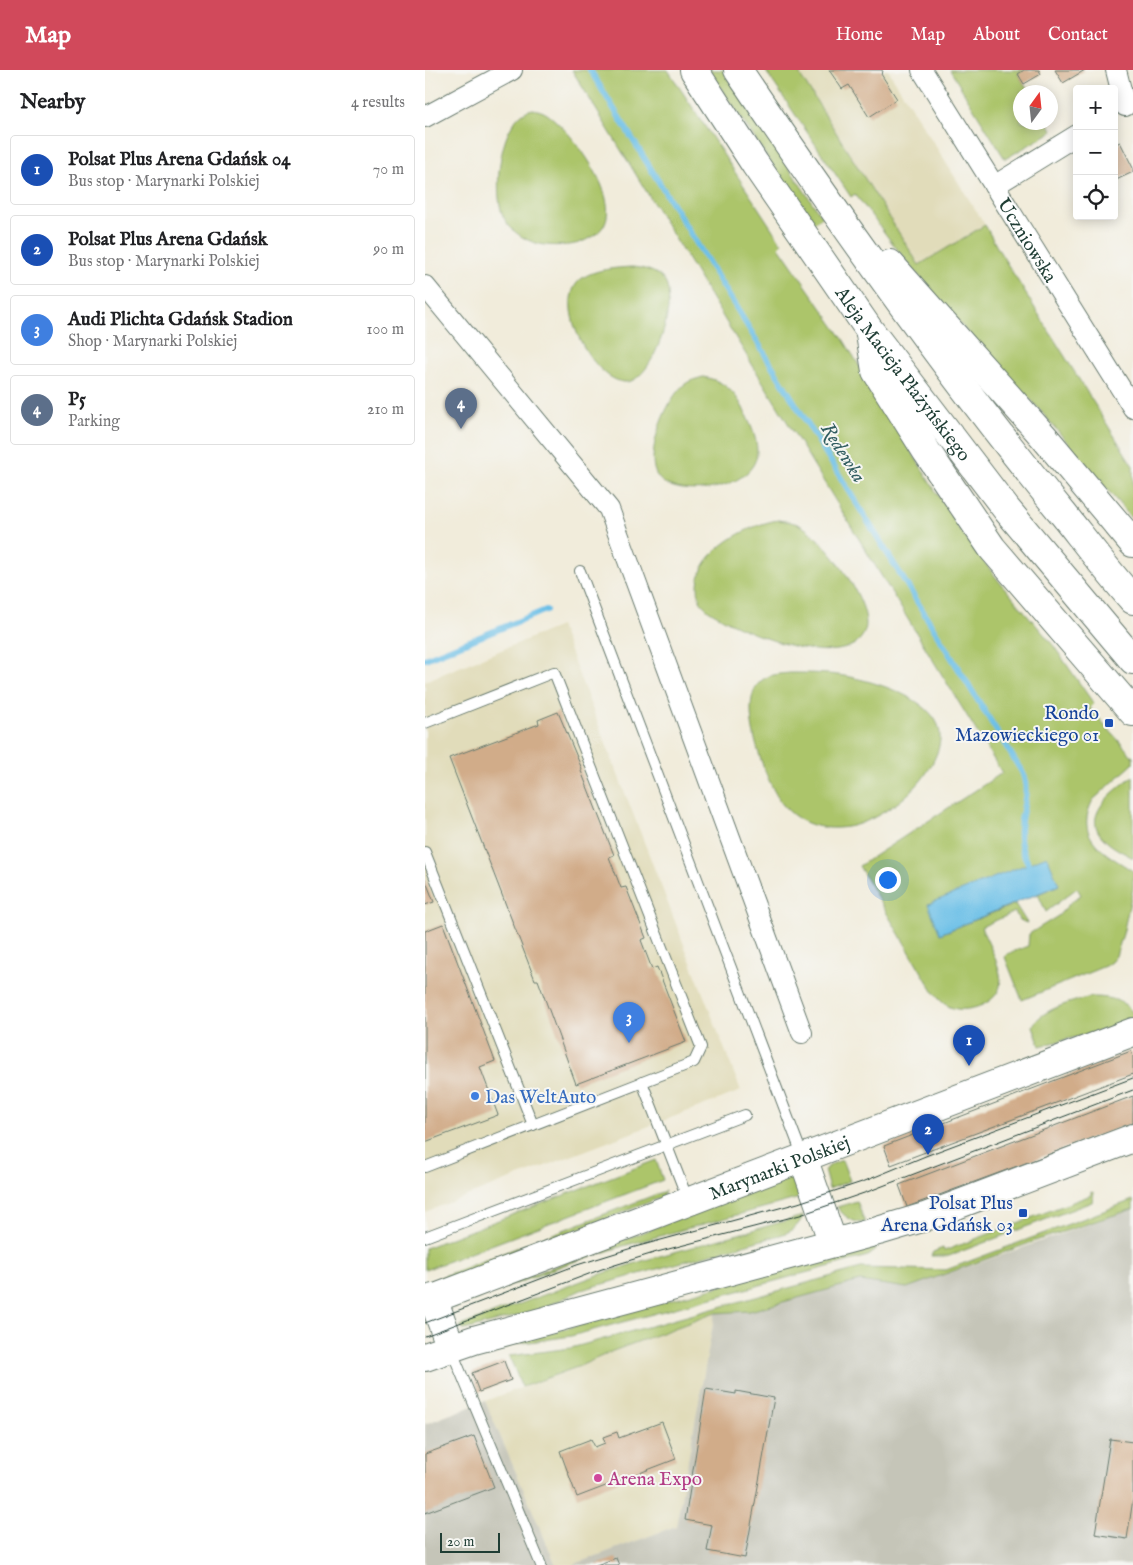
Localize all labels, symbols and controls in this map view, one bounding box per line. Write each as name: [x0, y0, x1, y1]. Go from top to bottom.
text: Map: [25, 20, 71, 51]
text: Home: [836, 24, 883, 47]
text: Map: [911, 24, 945, 47]
text: About: [973, 24, 1020, 47]
text: Contact: [1048, 24, 1108, 47]
north arrow: [1013, 85, 1058, 130]
map controls: [1073, 85, 1118, 220]
button: +: [1073, 85, 1118, 130]
text: Nearby: [20, 89, 85, 116]
text: 4 results: [351, 93, 405, 113]
button: −: [1073, 130, 1118, 175]
text: Polsat Plus Arena Gdańsk 04: [68, 148, 291, 172]
text: 1: [34, 160, 40, 180]
text: 70 m: [373, 160, 404, 180]
text: Bus stop · Marynarki Polskiej: [68, 172, 260, 192]
button: locate: [1073, 175, 1118, 220]
street label: Uczniowska: [991, 194, 1062, 288]
text: Polsat Plus Arena Gdańsk: [68, 228, 268, 252]
text: 2: [33, 240, 41, 260]
text: 90 m: [373, 240, 404, 260]
text: Bus stop · Marynarki Polskiej: [68, 252, 260, 272]
street label: Aleja Macieja Płażyńskiego: [828, 282, 975, 467]
text: Audi Plichta Gdańsk Stadion: [68, 308, 293, 332]
text: 3: [34, 320, 40, 340]
text: 100 m: [367, 320, 404, 340]
text: Shop · Marynarki Polskiej: [68, 332, 237, 352]
text: P5: [68, 388, 86, 412]
pin: 4: [445, 388, 477, 429]
text: 4: [33, 400, 41, 420]
text: 210 m: [367, 400, 404, 420]
text: Parking: [68, 412, 120, 432]
water label: Redewka: [815, 418, 871, 488]
place label: Rondo Mazowieckiego 01: [955, 702, 1099, 748]
marker: Rondo Mazowieckiego 01: [1103, 717, 1115, 729]
your location: [875, 867, 901, 893]
pin: 3: [613, 1002, 645, 1043]
pin: 1: [953, 1025, 985, 1066]
place label: Das WeltAuto: [485, 1086, 596, 1110]
marker: Das WeltAuto: [469, 1090, 481, 1102]
pin: 2: [912, 1114, 944, 1155]
street label: Marynarki Polskiej: [706, 1131, 853, 1206]
place label: Polsat Plus Arena Gdańsk 03: [880, 1192, 1013, 1238]
marker: Polsat Plus Arena Gdańsk 03: [1017, 1207, 1029, 1219]
place label: Arena Expo: [607, 1468, 702, 1492]
marker: Arena Expo: [592, 1472, 604, 1484]
scale bar: [440, 1530, 500, 1553]
text: 20 m: [447, 1533, 474, 1551]

